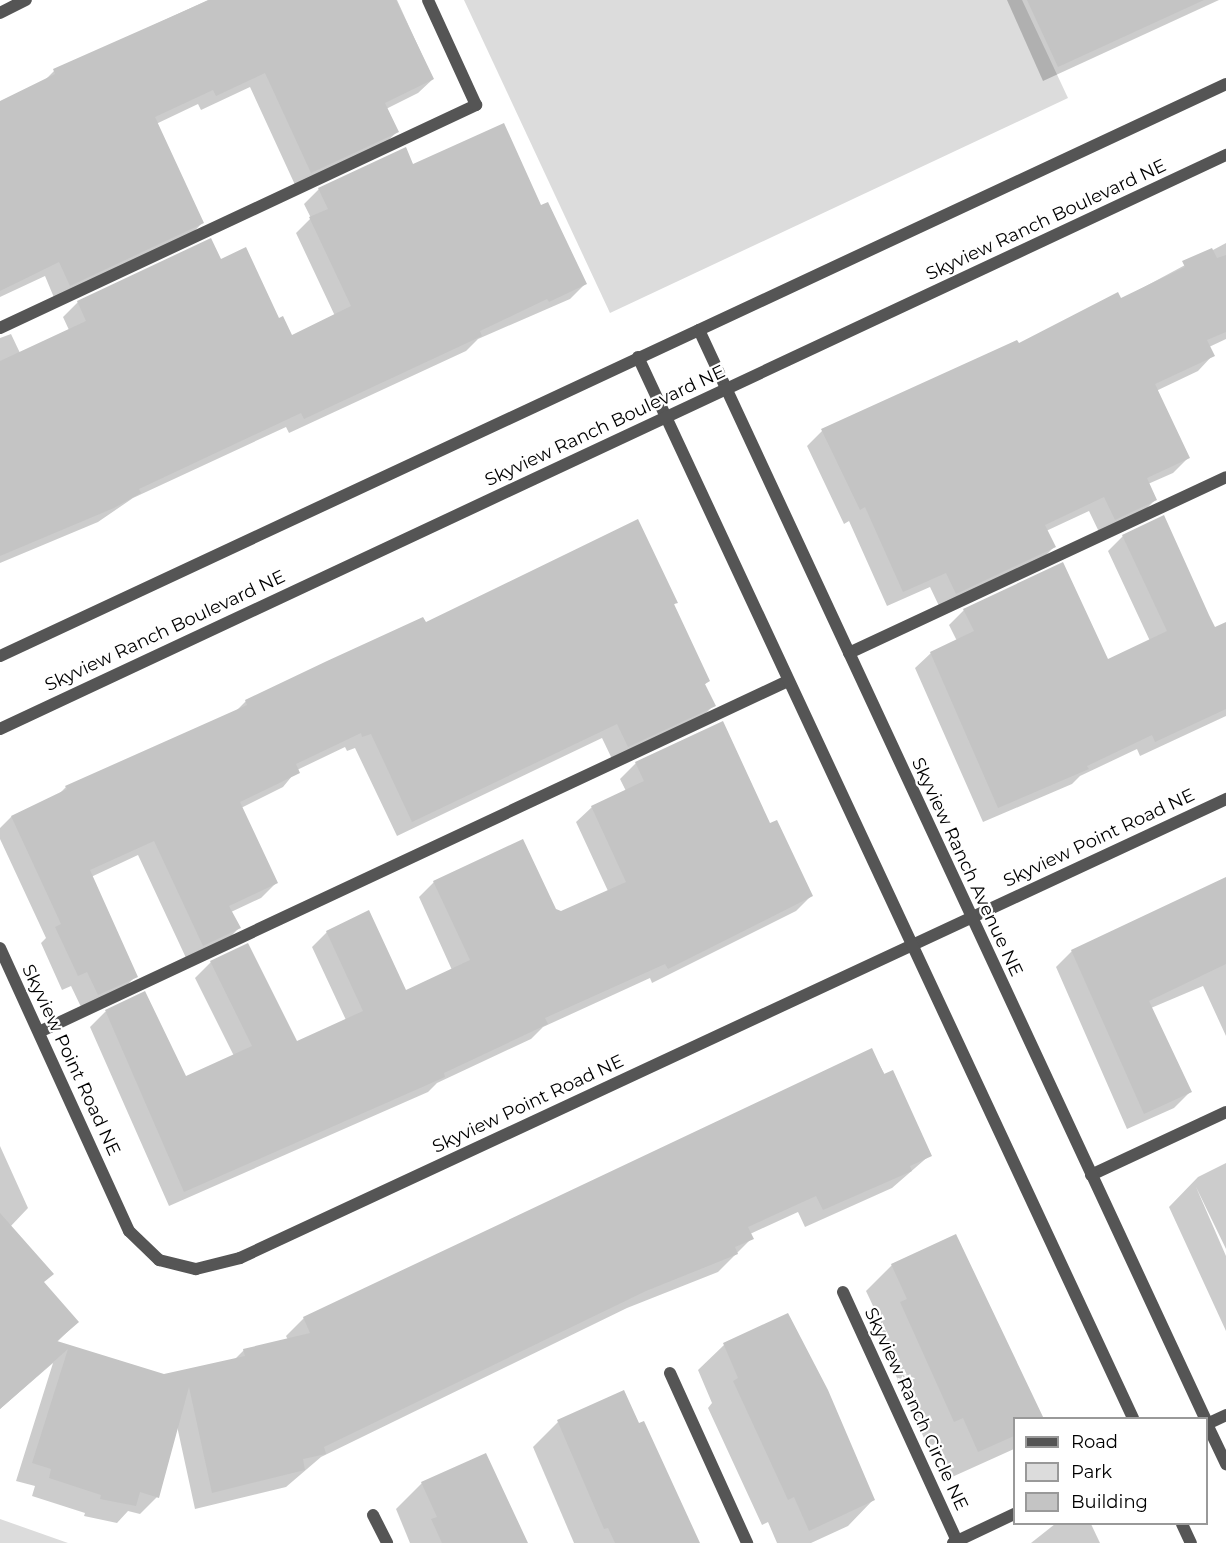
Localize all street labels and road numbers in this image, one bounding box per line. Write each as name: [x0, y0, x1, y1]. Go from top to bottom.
street label: Skyview Ranch Boulevard NE: [922, 155, 1170, 285]
street label: Skyview Ranch Boulevard NE: [481, 361, 729, 491]
street label: Skyview Ranch Boulevard NE: [41, 566, 289, 696]
street label: Skyview Ranch Avenue NE: [907, 754, 1027, 980]
street label: Skyview Point Road NE: [1000, 784, 1198, 892]
street label: Skyview Point Road NE: [17, 961, 125, 1159]
street label: Skyview Point Road NE: [429, 1050, 627, 1158]
street label: Skyview Ranch Circle NE: [859, 1304, 973, 1514]

